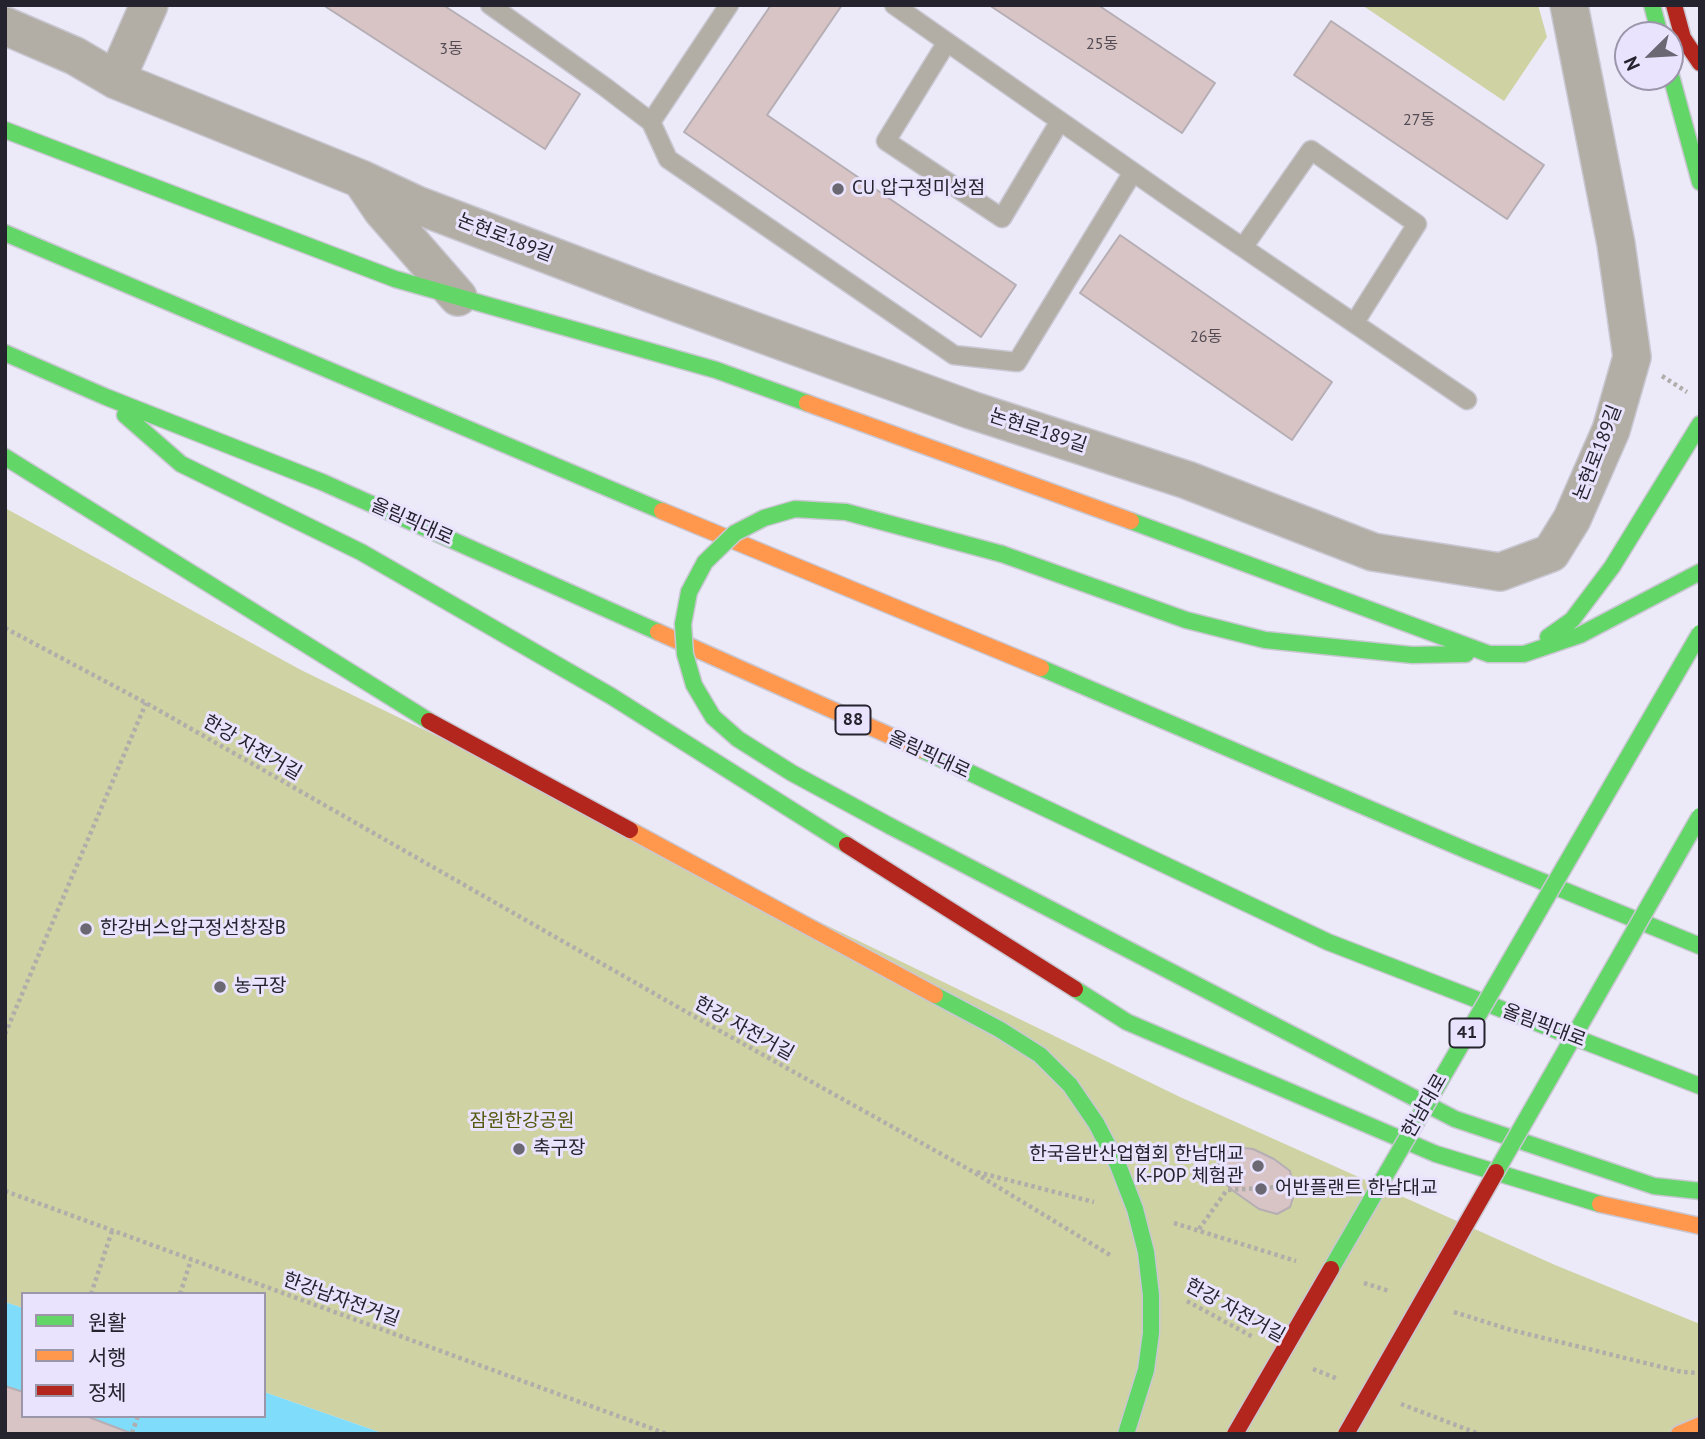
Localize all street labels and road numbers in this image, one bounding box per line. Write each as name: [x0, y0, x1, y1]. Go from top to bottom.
street label: 논현로189길: [454, 209, 556, 267]
street label: 논현로189길: [1569, 402, 1627, 504]
street label: 논현로189길: [986, 405, 1090, 457]
street label: 올림픽대로: [367, 494, 457, 550]
road number: 88: [836, 706, 870, 734]
street label: 한강 자전거길: [199, 711, 305, 785]
street label: 올림픽대로: [885, 726, 973, 784]
street label: 한강 자전거길: [690, 992, 798, 1066]
street label: 올림픽대로: [1499, 1000, 1589, 1052]
road number: 41: [1450, 1018, 1484, 1048]
street label: 한남대로: [1398, 1070, 1452, 1142]
street label: 한강남자전거길: [280, 1268, 402, 1332]
street label: 한강 자전거길: [1181, 1274, 1289, 1348]

